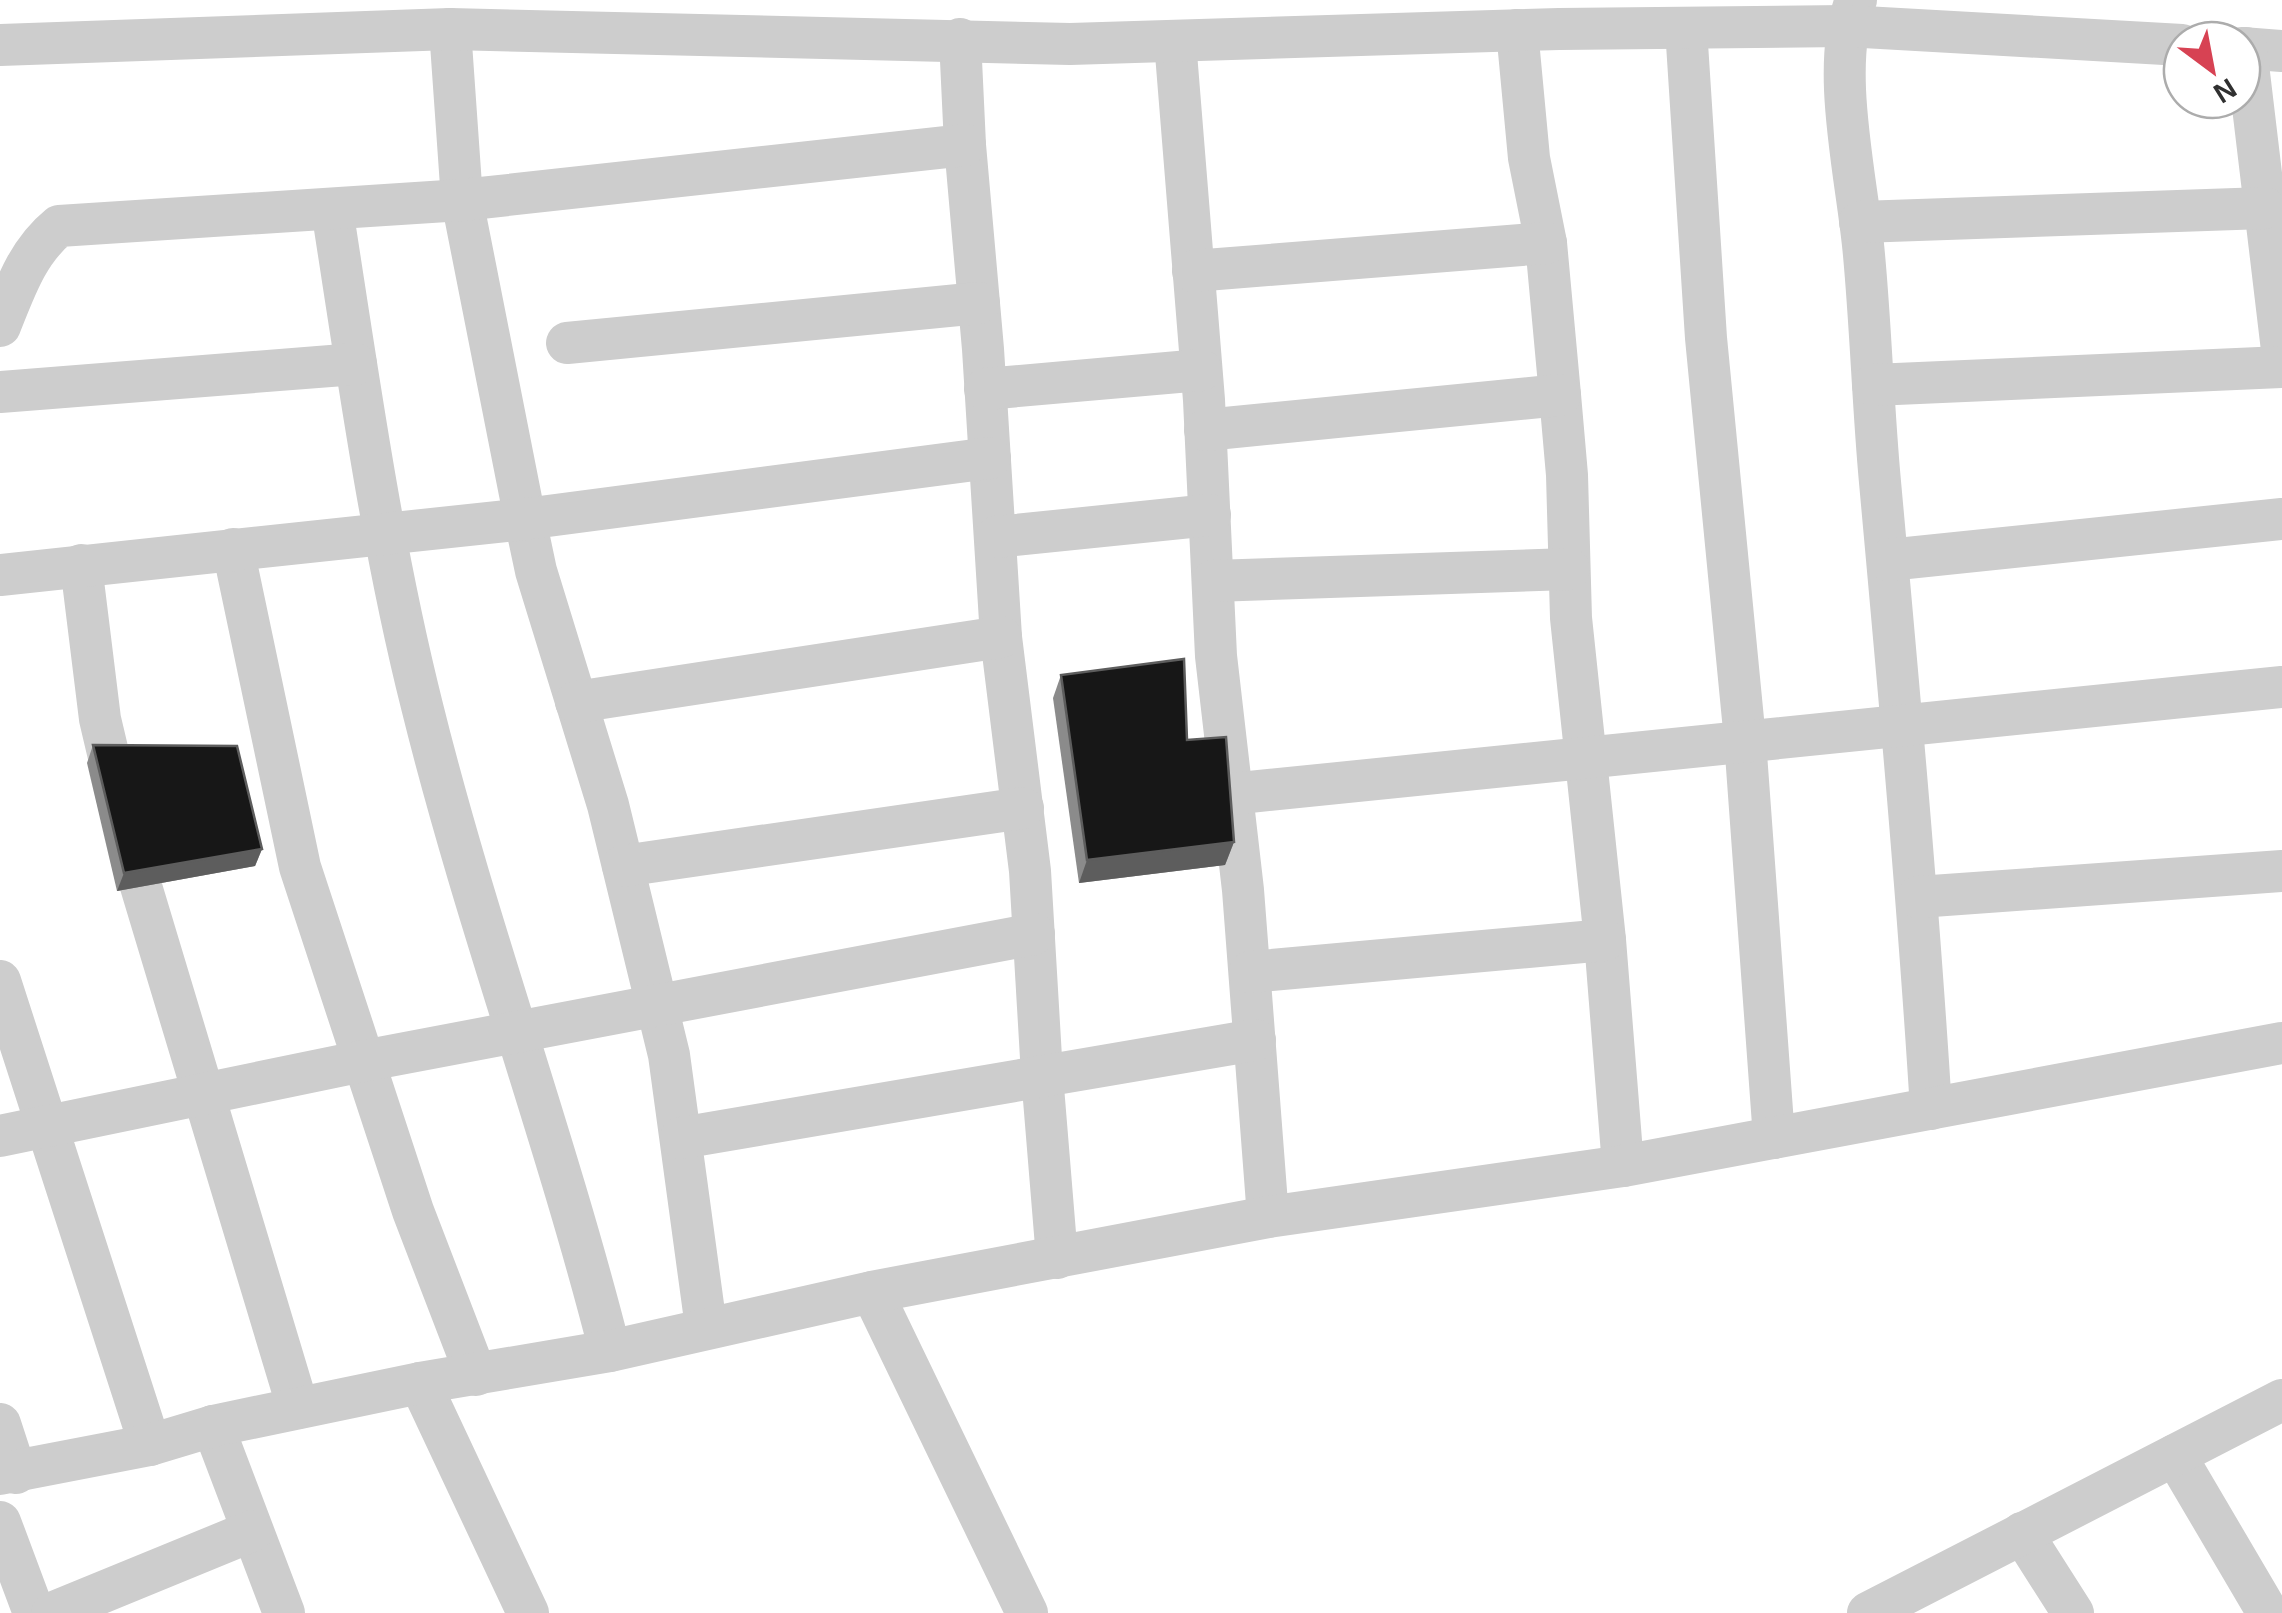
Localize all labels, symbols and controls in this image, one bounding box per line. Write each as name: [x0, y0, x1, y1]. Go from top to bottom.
north arrow: [2162, 20, 2262, 120]
text: N: [2208, 72, 2242, 109]

